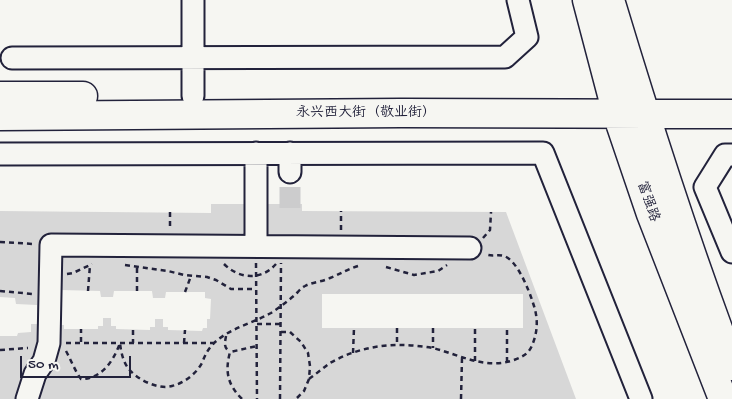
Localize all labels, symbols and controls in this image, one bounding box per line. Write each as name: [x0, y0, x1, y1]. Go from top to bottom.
street label: 永兴西大街（敬业街）: [296, 106, 436, 122]
street label: 富强路: [632, 179, 662, 225]
scale bar: [22, 346, 134, 378]
text: 50 m: [28, 356, 59, 374]

